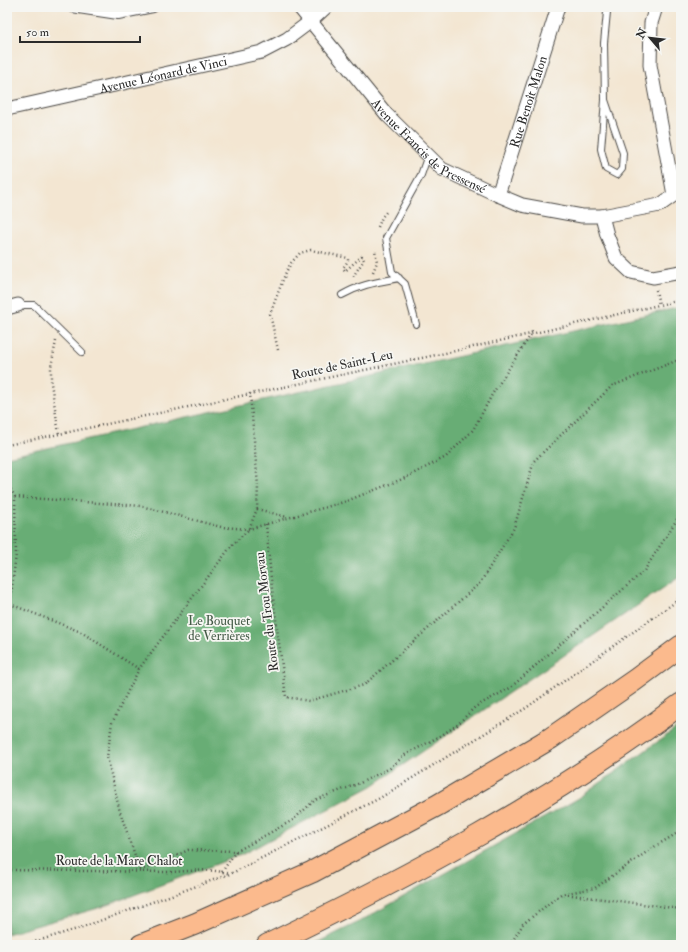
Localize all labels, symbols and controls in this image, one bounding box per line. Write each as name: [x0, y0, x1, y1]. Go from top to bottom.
scale bar: [20, 18, 140, 44]
north arrow: [630, 18, 670, 58]
text: 50 m: [26, 25, 50, 40]
text: N: [633, 25, 650, 42]
street label: Avenue Léonard de Vinci: [97, 53, 229, 97]
street label: Rue Benoît Malon: [507, 54, 551, 150]
street label: Avenue Francis de Pressensé: [367, 95, 489, 198]
street label: Route de Saint-Leu: [290, 346, 395, 384]
street label: Route du Trou Morvau: [252, 551, 282, 673]
park label: Le Bouquet de Verrières: [188, 613, 250, 644]
street label: Route de la Mare Chalot: [56, 853, 182, 869]

